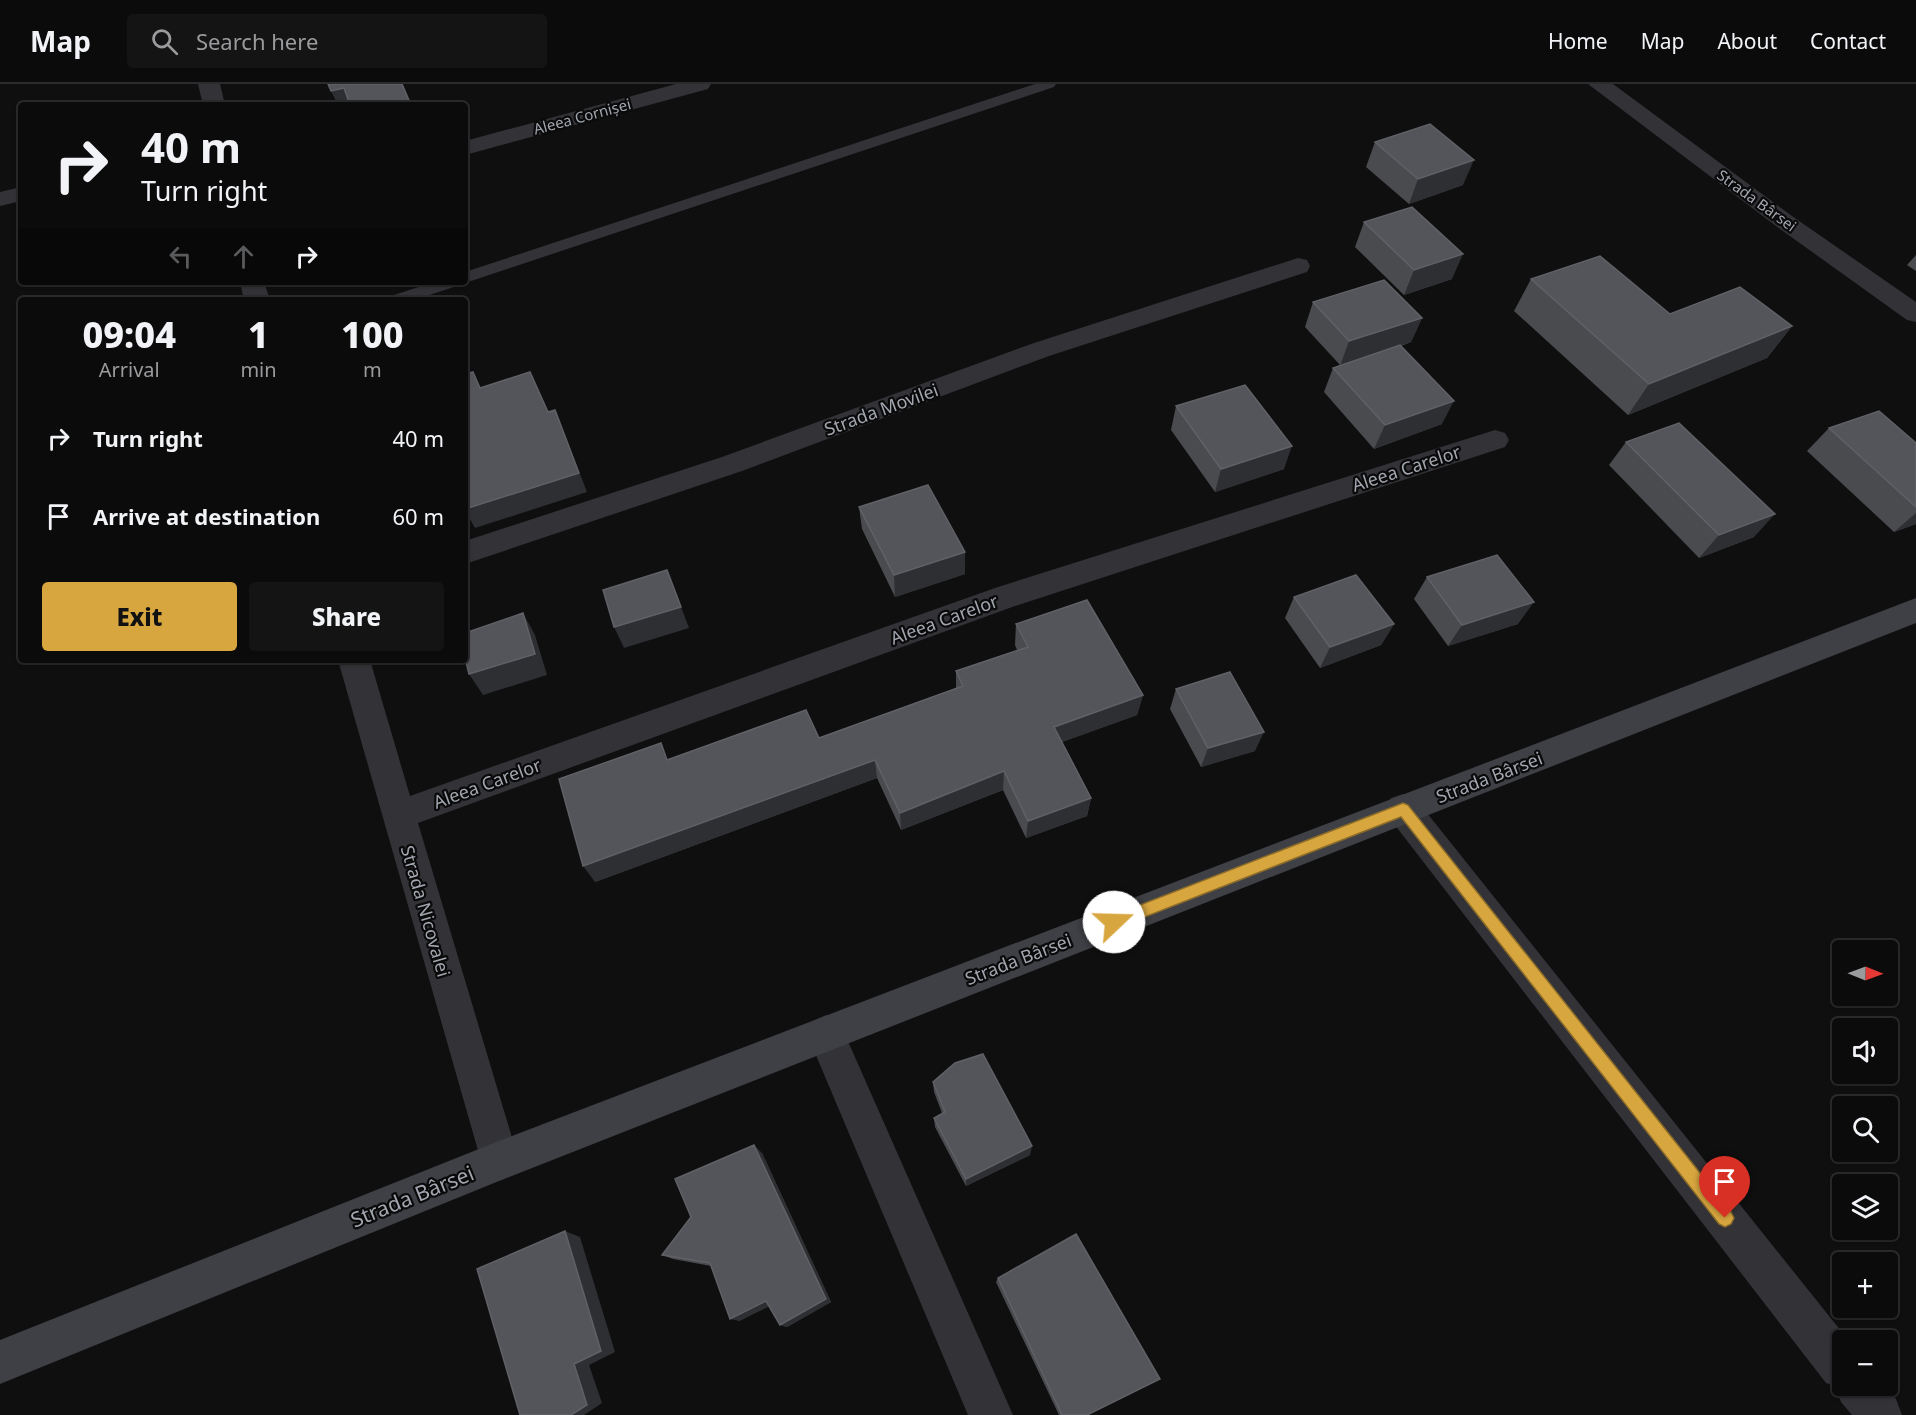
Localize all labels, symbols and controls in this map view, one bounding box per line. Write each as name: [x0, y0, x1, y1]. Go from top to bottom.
search box: [127, 14, 547, 68]
text: Map: [30, 22, 91, 60]
icon: search: [148, 25, 181, 58]
text: Search here: [196, 26, 318, 56]
text: Home: [1548, 27, 1608, 55]
text: Map: [1641, 27, 1684, 55]
text: About: [1717, 27, 1777, 55]
text: Contact: [1810, 27, 1886, 55]
street label: Aleea Cornișei: [531, 93, 633, 139]
text: 40 m: [141, 118, 241, 175]
icon: right: [42, 126, 120, 204]
street label: Strada Bârsei: [1713, 164, 1801, 236]
text: Turn right: [141, 172, 267, 209]
icon: left: [164, 240, 197, 273]
icon: ahead: [227, 240, 260, 273]
icon: right: [290, 240, 323, 273]
text: 09:04: [82, 310, 176, 359]
text: 1: [248, 310, 269, 359]
text: 100: [341, 310, 404, 359]
text: Arrival: [99, 356, 160, 383]
text: min: [240, 356, 277, 383]
text: m: [363, 356, 382, 383]
street label: Strada Movilei: [821, 377, 941, 441]
icon: right: [42, 422, 75, 455]
text: Turn right: [93, 423, 203, 453]
text: 40 m: [393, 423, 444, 453]
street label: Aleea Carelor: [1349, 439, 1464, 497]
icon: arrive: [42, 500, 75, 533]
text: Arrive at destination: [93, 501, 320, 531]
text: 60 m: [393, 501, 444, 531]
button: Exit: [42, 582, 237, 651]
button: Share: [249, 582, 444, 651]
street label: Aleea Carelor: [887, 588, 1002, 650]
street label: Strada Bârsei: [1432, 746, 1546, 808]
street label: Aleea Carelor: [430, 752, 545, 814]
street label: Strada Nicovalei: [396, 843, 456, 979]
position arrow: [1082, 890, 1146, 954]
street label: Strada Bârsei: [961, 928, 1075, 990]
north arrow: [1832, 940, 1898, 1006]
map controls: [1832, 940, 1898, 1396]
button: sound: [1832, 1018, 1898, 1084]
button: search: [1832, 1096, 1898, 1162]
pin: [1699, 1156, 1750, 1218]
street label: Strada Bârsei: [346, 1159, 478, 1233]
icon: arrive: [1708, 1165, 1741, 1198]
button: layers: [1832, 1174, 1898, 1240]
button: +: [1832, 1252, 1898, 1318]
button: −: [1832, 1330, 1898, 1396]

